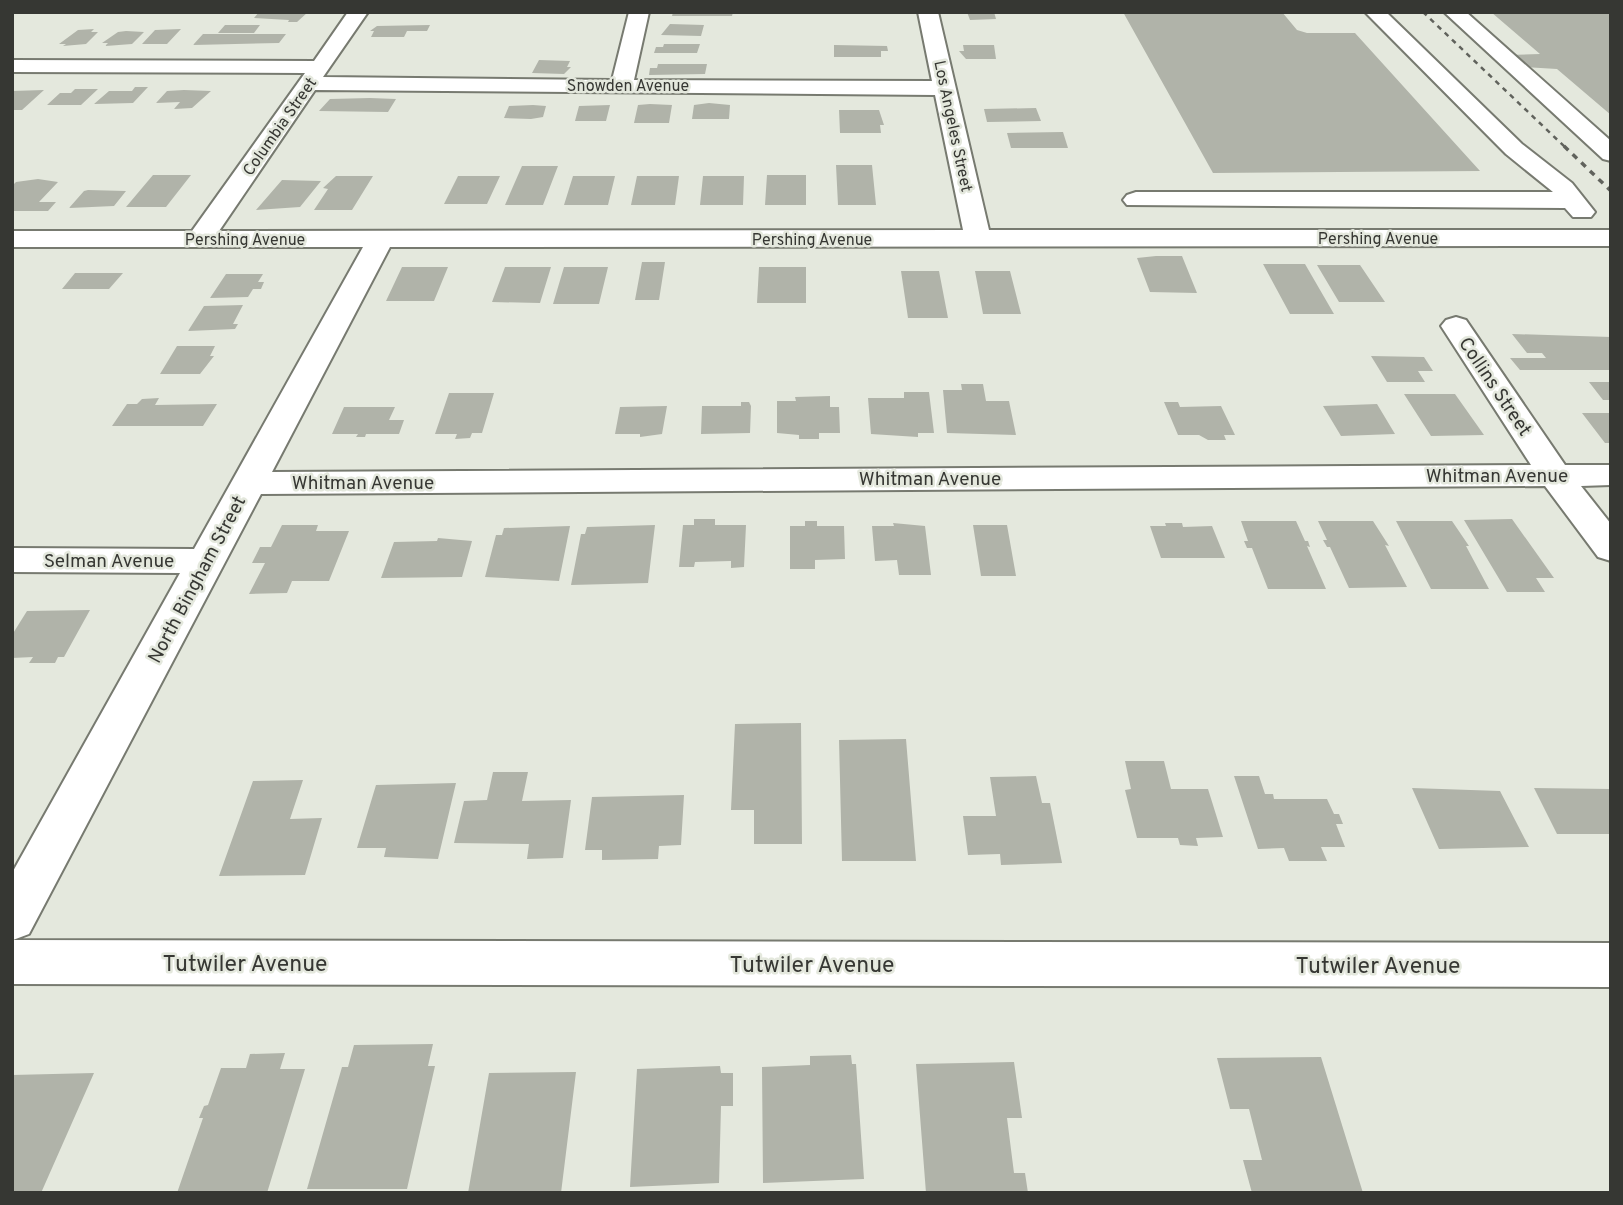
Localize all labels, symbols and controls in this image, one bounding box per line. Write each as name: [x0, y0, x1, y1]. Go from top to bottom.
street label: Los Angeles Street: [928, 59, 976, 194]
street label: Columbia Street: [239, 74, 322, 180]
street label: Snowden Avenue: [567, 77, 689, 97]
street label: Pershing Avenue: [1318, 230, 1438, 250]
street label: Pershing Avenue: [185, 231, 305, 251]
street label: Pershing Avenue: [752, 231, 872, 251]
street label: Collins Street: [1452, 333, 1536, 441]
street label: Whitman Avenue: [1426, 465, 1568, 489]
street label: Whitman Avenue: [859, 468, 1001, 492]
street label: Whitman Avenue: [292, 472, 434, 496]
street label: North Bingham Street: [143, 492, 252, 668]
street label: Selman Avenue: [44, 550, 174, 574]
street label: Tutwiler Avenue: [163, 951, 327, 980]
street label: Tutwiler Avenue: [730, 952, 894, 981]
street label: Tutwiler Avenue: [1296, 953, 1460, 982]

